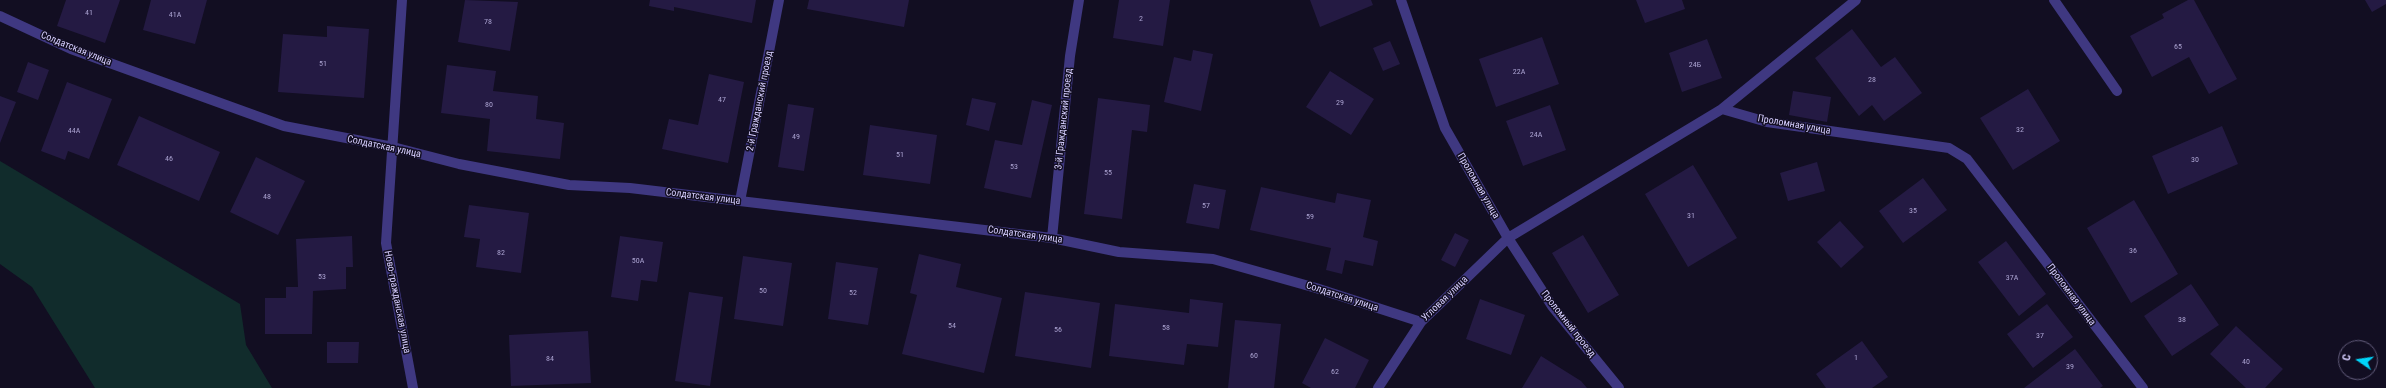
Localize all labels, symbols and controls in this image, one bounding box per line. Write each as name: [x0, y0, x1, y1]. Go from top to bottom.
house number: 41: [85, 8, 93, 18]
house number: 41А: [169, 10, 181, 20]
house number: 2: [1139, 14, 1143, 24]
house number: 78: [484, 17, 492, 27]
street label: Солдатская улица: [39, 29, 113, 69]
house number: 65: [2174, 42, 2182, 52]
street label: 2-й Гражданский проезд: [744, 50, 776, 152]
house number: 51: [319, 59, 327, 69]
house number: 24Б: [1689, 60, 1701, 70]
house number: 22А: [1513, 67, 1525, 77]
street label: 3-й Гражданский проезд: [1053, 68, 1075, 170]
house number: 28: [1868, 75, 1876, 85]
house number: 47: [718, 95, 726, 105]
house number: 29: [1336, 98, 1344, 108]
house number: 80: [485, 100, 493, 110]
street label: Проломная улица: [1757, 113, 1831, 137]
house number: 32: [2016, 125, 2024, 135]
house number: 44А: [68, 126, 80, 136]
house number: 24А: [1530, 130, 1542, 140]
house number: 49: [792, 132, 800, 142]
street label: Солдатская улица: [346, 133, 422, 161]
house number: 51: [896, 150, 904, 160]
street label: Проломная улица: [1454, 151, 1502, 221]
house number: 46: [165, 154, 173, 164]
house number: 30: [2191, 155, 2199, 165]
house number: 53: [1010, 162, 1018, 172]
house number: 55: [1104, 168, 1112, 178]
street label: Солдатская улица: [665, 186, 741, 208]
house number: 48: [263, 192, 271, 202]
house number: 57: [1202, 201, 1210, 211]
house number: 35: [1909, 206, 1917, 216]
house number: 31: [1687, 211, 1695, 221]
house number: 59: [1306, 212, 1314, 222]
street label: Солдатская улица: [987, 224, 1063, 246]
house number: 36: [2129, 246, 2137, 256]
house number: 82: [497, 248, 505, 258]
street label: Ново-гражданская улица: [381, 250, 413, 354]
house number: 50А: [632, 256, 644, 266]
street label: Проломная улица: [2044, 262, 2098, 328]
house number: 53: [318, 272, 326, 282]
house number: 37А: [2006, 273, 2018, 283]
street label: Угловая улица: [1419, 274, 1471, 324]
street label: Солдатская улица: [1304, 280, 1380, 314]
house number: 50: [759, 286, 767, 296]
house number: 52: [849, 288, 857, 298]
street label: Проломный проезд: [1538, 288, 1598, 360]
house number: 38: [2178, 315, 2186, 325]
house number: 54: [948, 321, 956, 331]
house number: 58: [1162, 323, 1170, 333]
house number: 56: [1054, 325, 1062, 335]
house number: 37: [2036, 331, 2044, 341]
north arrow: [2338, 340, 2378, 380]
house number: 60: [1250, 351, 1258, 361]
house number: 1: [1854, 353, 1858, 363]
text: С: [2340, 353, 2354, 362]
house number: 84: [546, 354, 554, 364]
house number: 40: [2242, 357, 2250, 367]
house number: 39: [2066, 362, 2074, 372]
house number: 62: [1331, 367, 1339, 377]

